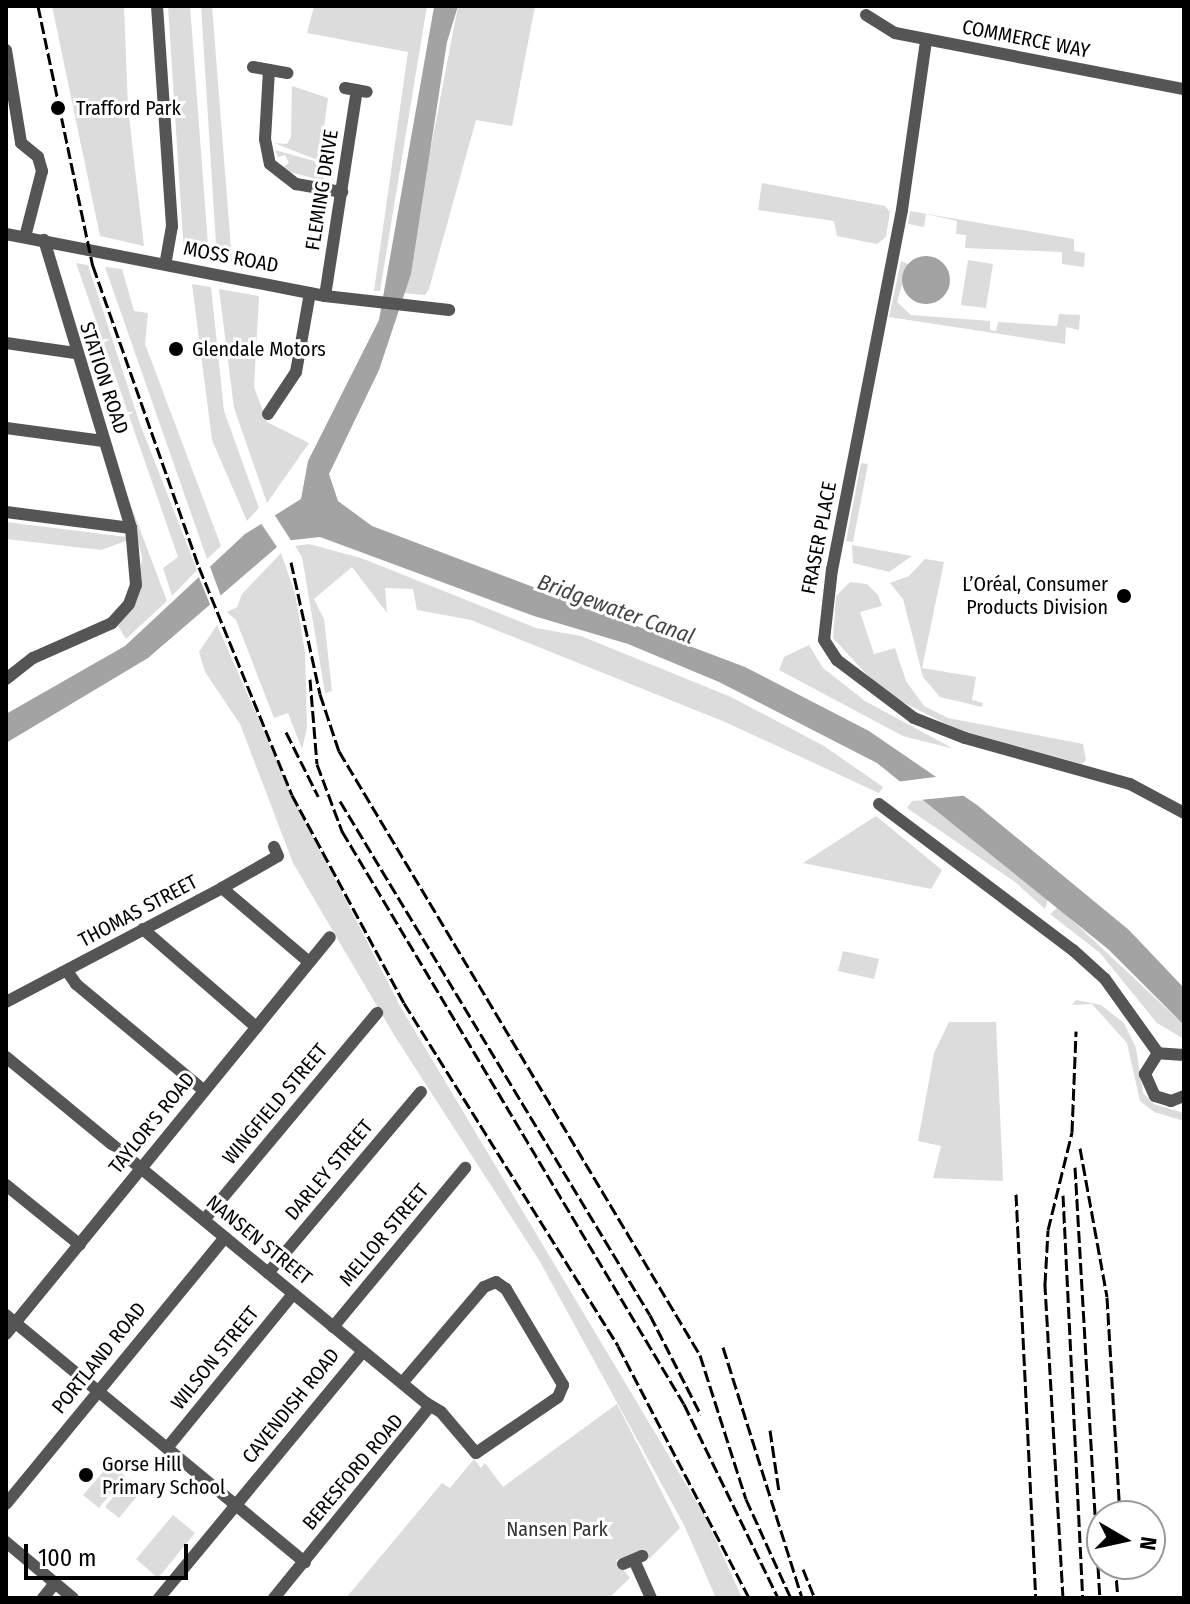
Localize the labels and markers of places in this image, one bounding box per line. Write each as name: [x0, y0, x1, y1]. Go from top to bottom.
place label: Trafford Park: [76, 96, 181, 120]
marker: Trafford Park: [47, 97, 69, 119]
place label: Glendale Motors: [192, 337, 326, 361]
marker: Glendale Motors: [167, 340, 185, 358]
place label: L’Oréal, Consumer Products Division: [962, 572, 1108, 619]
marker: L’Oréal, Consumer Products Division: [1115, 587, 1133, 605]
place label: Gorse Hill Primary School: [102, 1452, 225, 1499]
marker: Gorse Hill Primary School: [77, 1466, 95, 1484]

